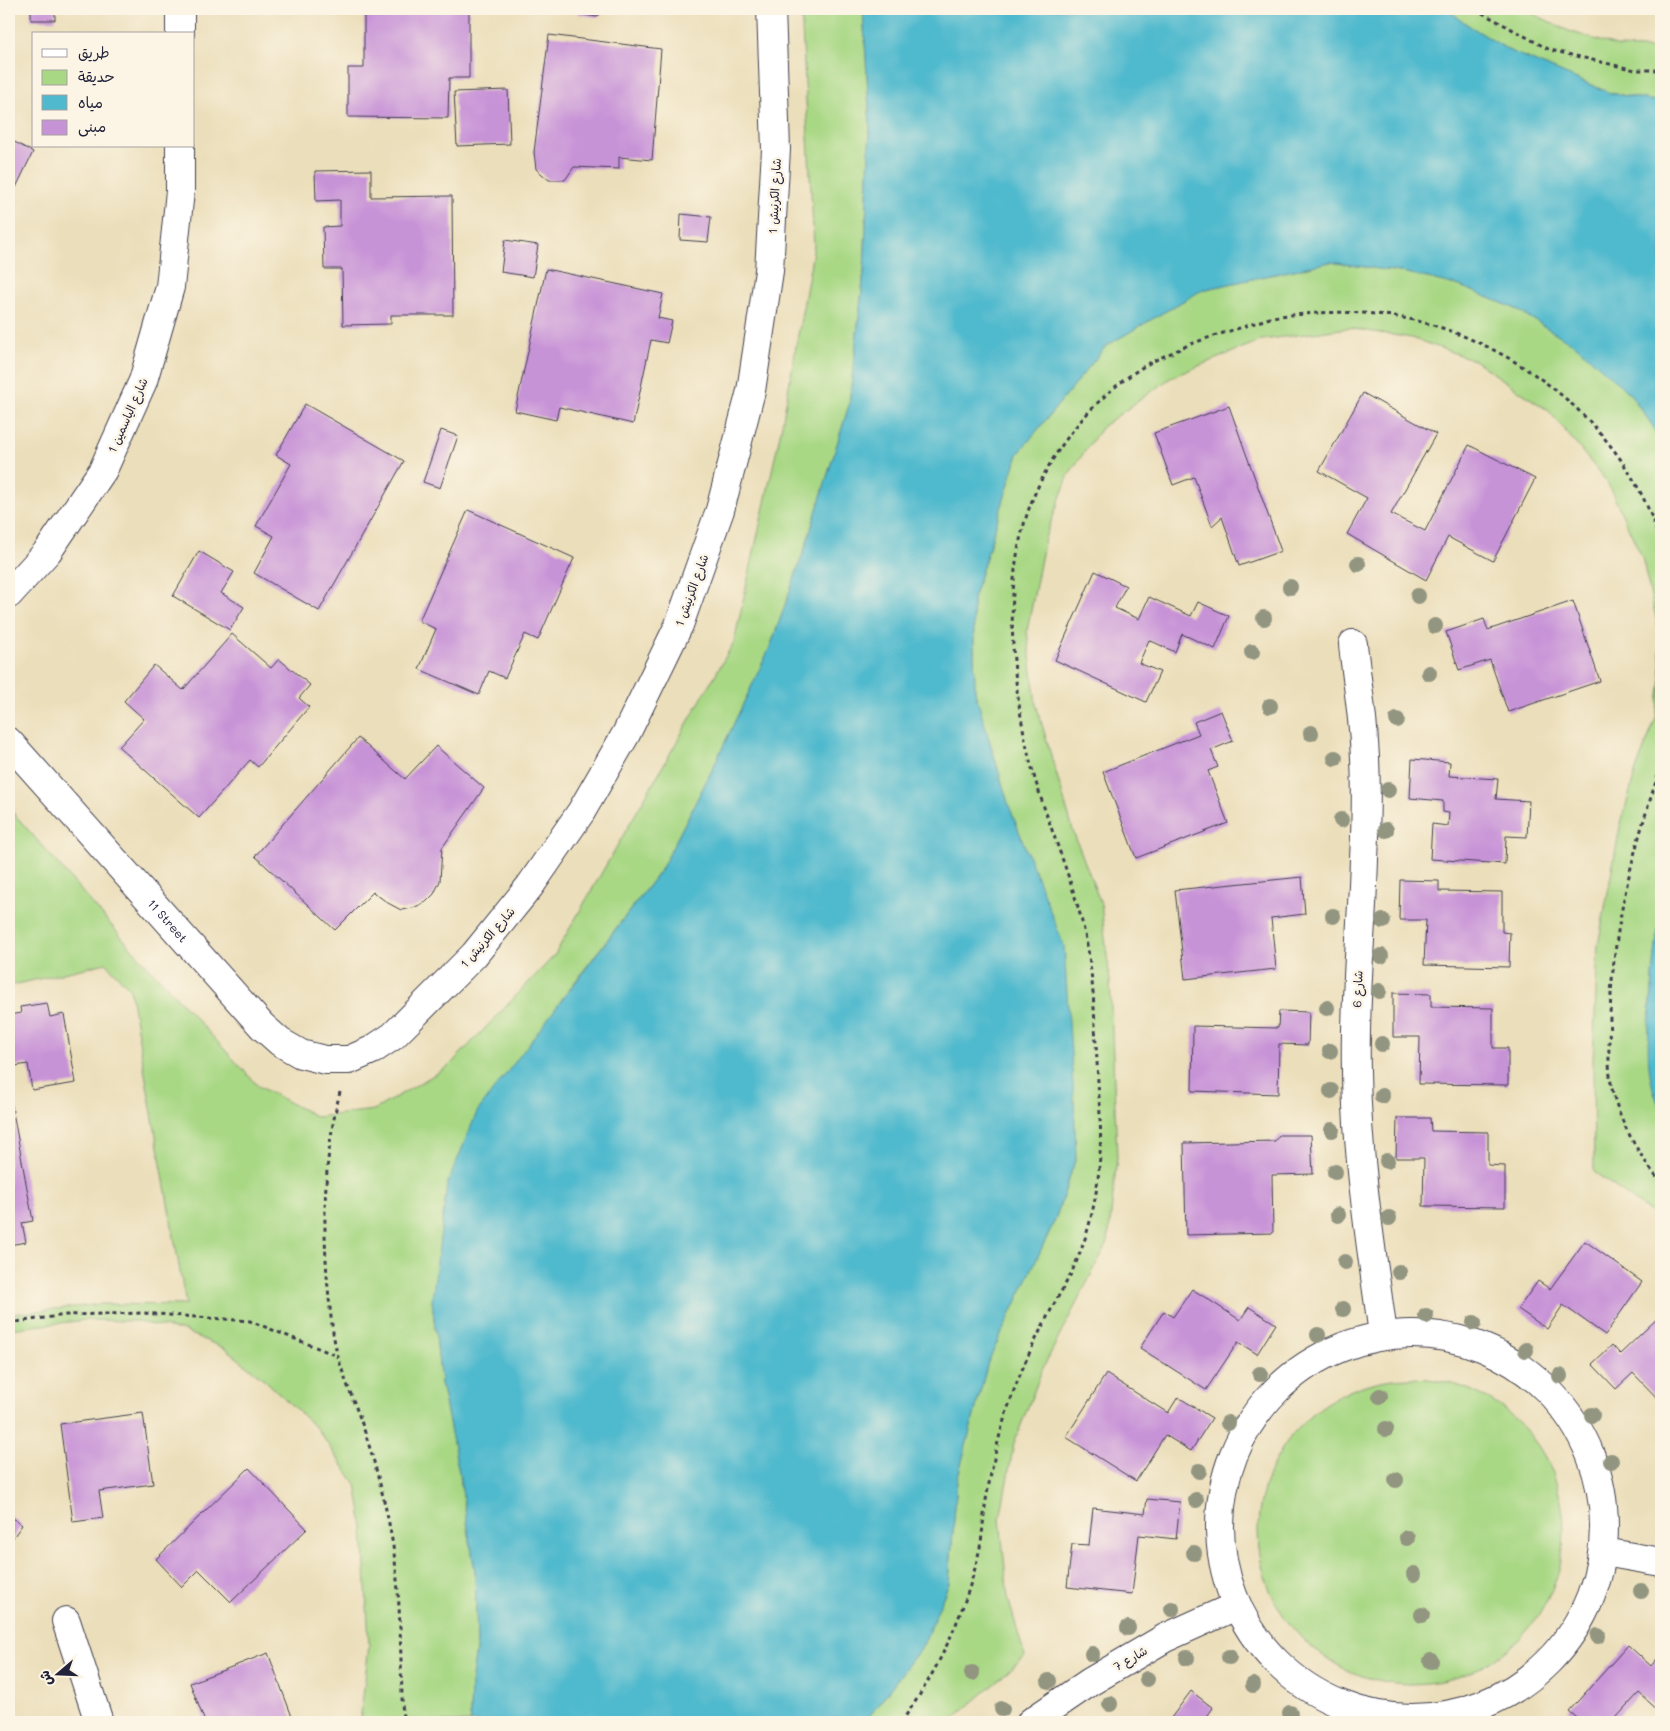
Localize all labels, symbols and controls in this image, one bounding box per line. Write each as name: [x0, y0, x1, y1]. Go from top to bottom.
legend: [32, 32, 195, 148]
text: طريق: [78, 42, 110, 62]
text: حديقة: [78, 66, 115, 86]
text: مياه: [78, 92, 103, 112]
text: مبنى: [78, 116, 106, 137]
street label: شارع الكرنيش 1: [764, 158, 786, 234]
street label: شارع الياسمين 1: [103, 375, 153, 456]
street label: شارع الكرنيش 1: [671, 552, 713, 629]
street label: 11 Street: [144, 895, 192, 946]
street label: شارع الكرنيش 1: [456, 903, 519, 972]
street label: شارع 6: [1348, 970, 1368, 1008]
street label: شارع 7: [1110, 1642, 1151, 1676]
north arrow: [32, 1648, 82, 1698]
text: ش: [34, 1668, 57, 1689]

